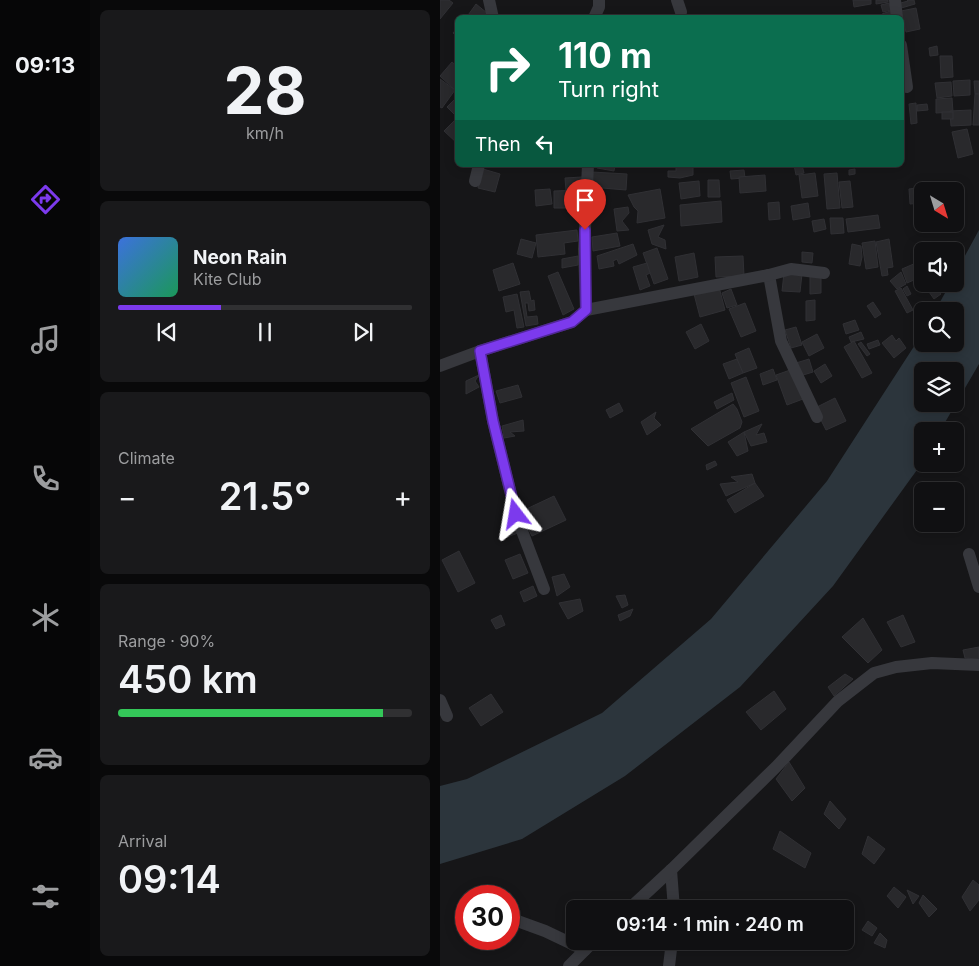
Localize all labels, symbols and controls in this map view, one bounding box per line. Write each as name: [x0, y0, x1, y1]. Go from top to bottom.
text: 110 m: [558, 34, 652, 76]
icon: right: [475, 35, 540, 100]
text: 28: [223, 51, 307, 130]
text: 09:13: [15, 52, 75, 78]
text: Turn right: [558, 76, 659, 102]
text: km/h: [246, 123, 284, 143]
icon: left: [531, 130, 559, 158]
text: Then: [475, 133, 521, 156]
pin: [564, 179, 606, 230]
icon: directions: [28, 182, 63, 217]
north arrow: [914, 182, 964, 232]
map controls: [914, 182, 964, 532]
icon: arrive: [571, 186, 599, 214]
button: sound: [914, 242, 964, 292]
text: Neon Rain: [193, 246, 287, 269]
text: Kite Club: [193, 269, 262, 289]
button: search: [914, 302, 964, 352]
icon: previous: [153, 318, 181, 346]
icon: pause: [251, 318, 279, 346]
icon: next: [349, 318, 377, 346]
icon: music: [28, 322, 63, 357]
button: layers: [914, 362, 964, 412]
button: +: [914, 422, 964, 472]
text: Climate: [118, 448, 175, 468]
icon: phone: [28, 461, 63, 496]
text: 21.5°: [219, 473, 311, 519]
text: −: [118, 480, 137, 514]
text: +: [393, 480, 412, 514]
button: −: [914, 482, 964, 532]
position arrow: [489, 487, 541, 539]
icon: climate: [28, 600, 63, 635]
text: Range · 90%: [118, 631, 215, 651]
text: 450 km: [118, 656, 258, 702]
icon: car: [28, 740, 63, 775]
text: Arrival: [118, 831, 167, 851]
text: 09:14: [118, 856, 221, 902]
icon: filters: [28, 879, 63, 914]
speed limit sign: 30: [455, 885, 520, 950]
text: 09:14 · 1 min · 240 m: [616, 913, 804, 936]

